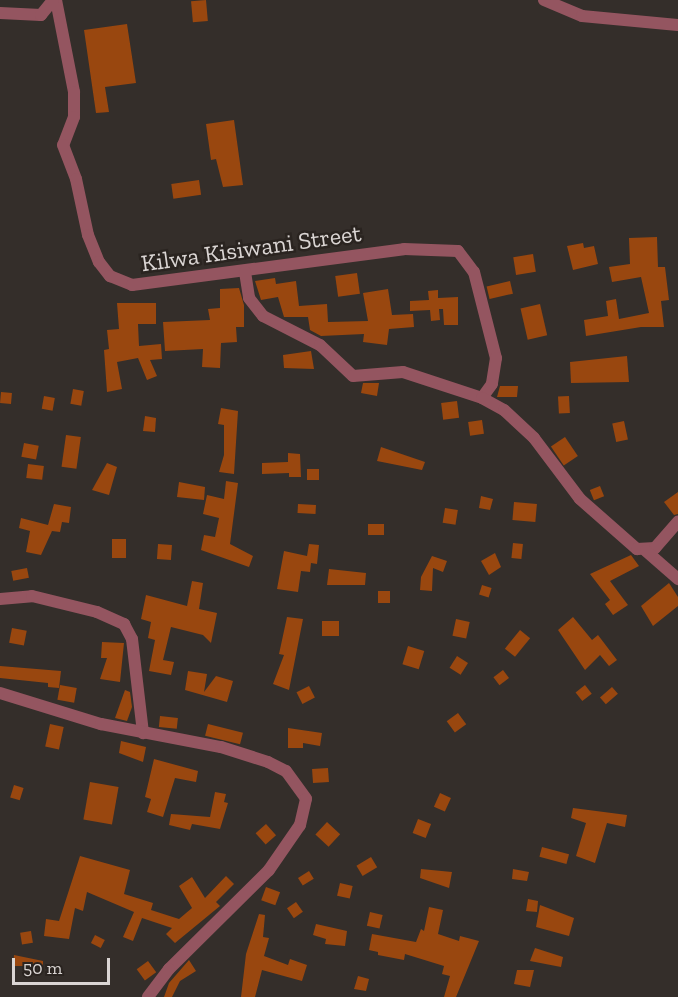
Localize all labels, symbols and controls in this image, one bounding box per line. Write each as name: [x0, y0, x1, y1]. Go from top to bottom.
street label: Kilwa Kisiwani Street: [139, 218, 363, 278]
scale bar: [15, 946, 112, 984]
text: 50 m: [23, 957, 62, 979]

